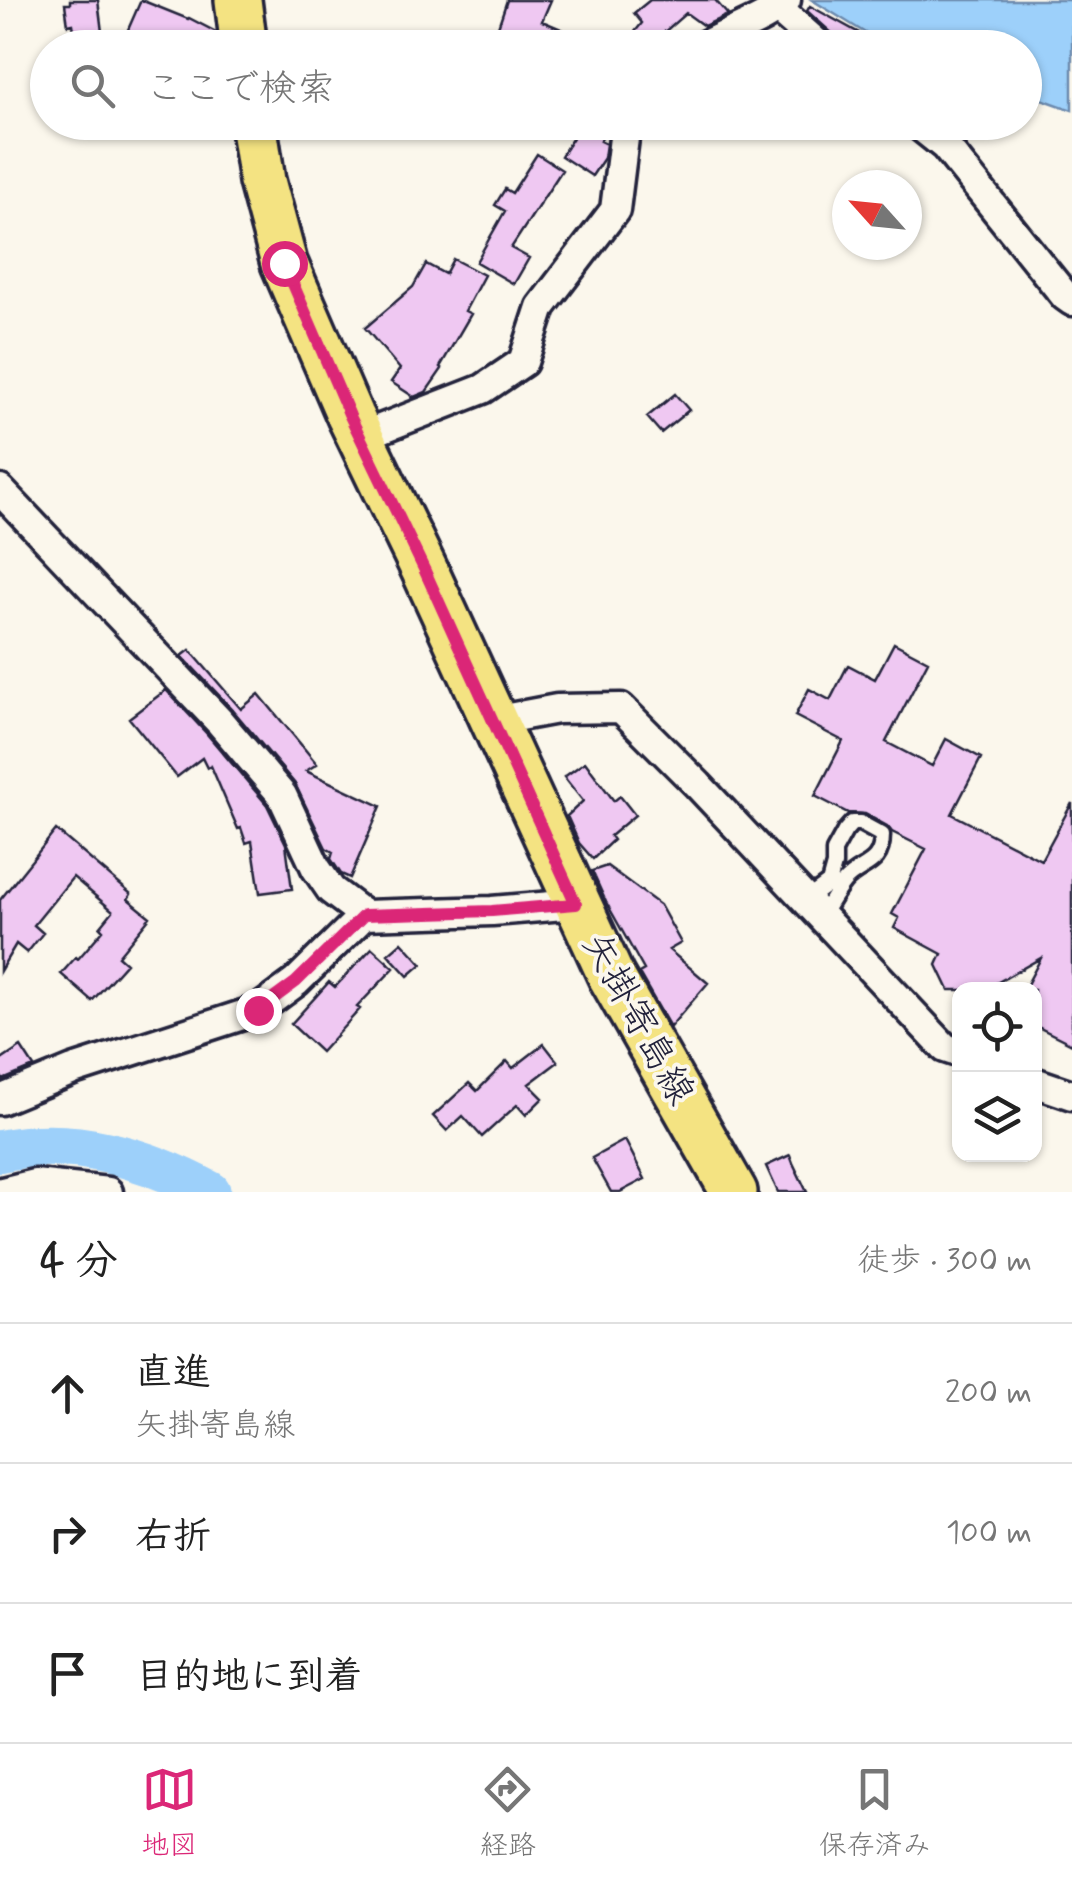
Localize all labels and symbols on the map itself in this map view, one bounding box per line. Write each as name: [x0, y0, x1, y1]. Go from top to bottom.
north arrow: [832, 170, 922, 260]
route start: [262, 241, 308, 287]
street label: 矢掛寄島線: [570, 924, 704, 1114]
route end: [236, 988, 282, 1034]

